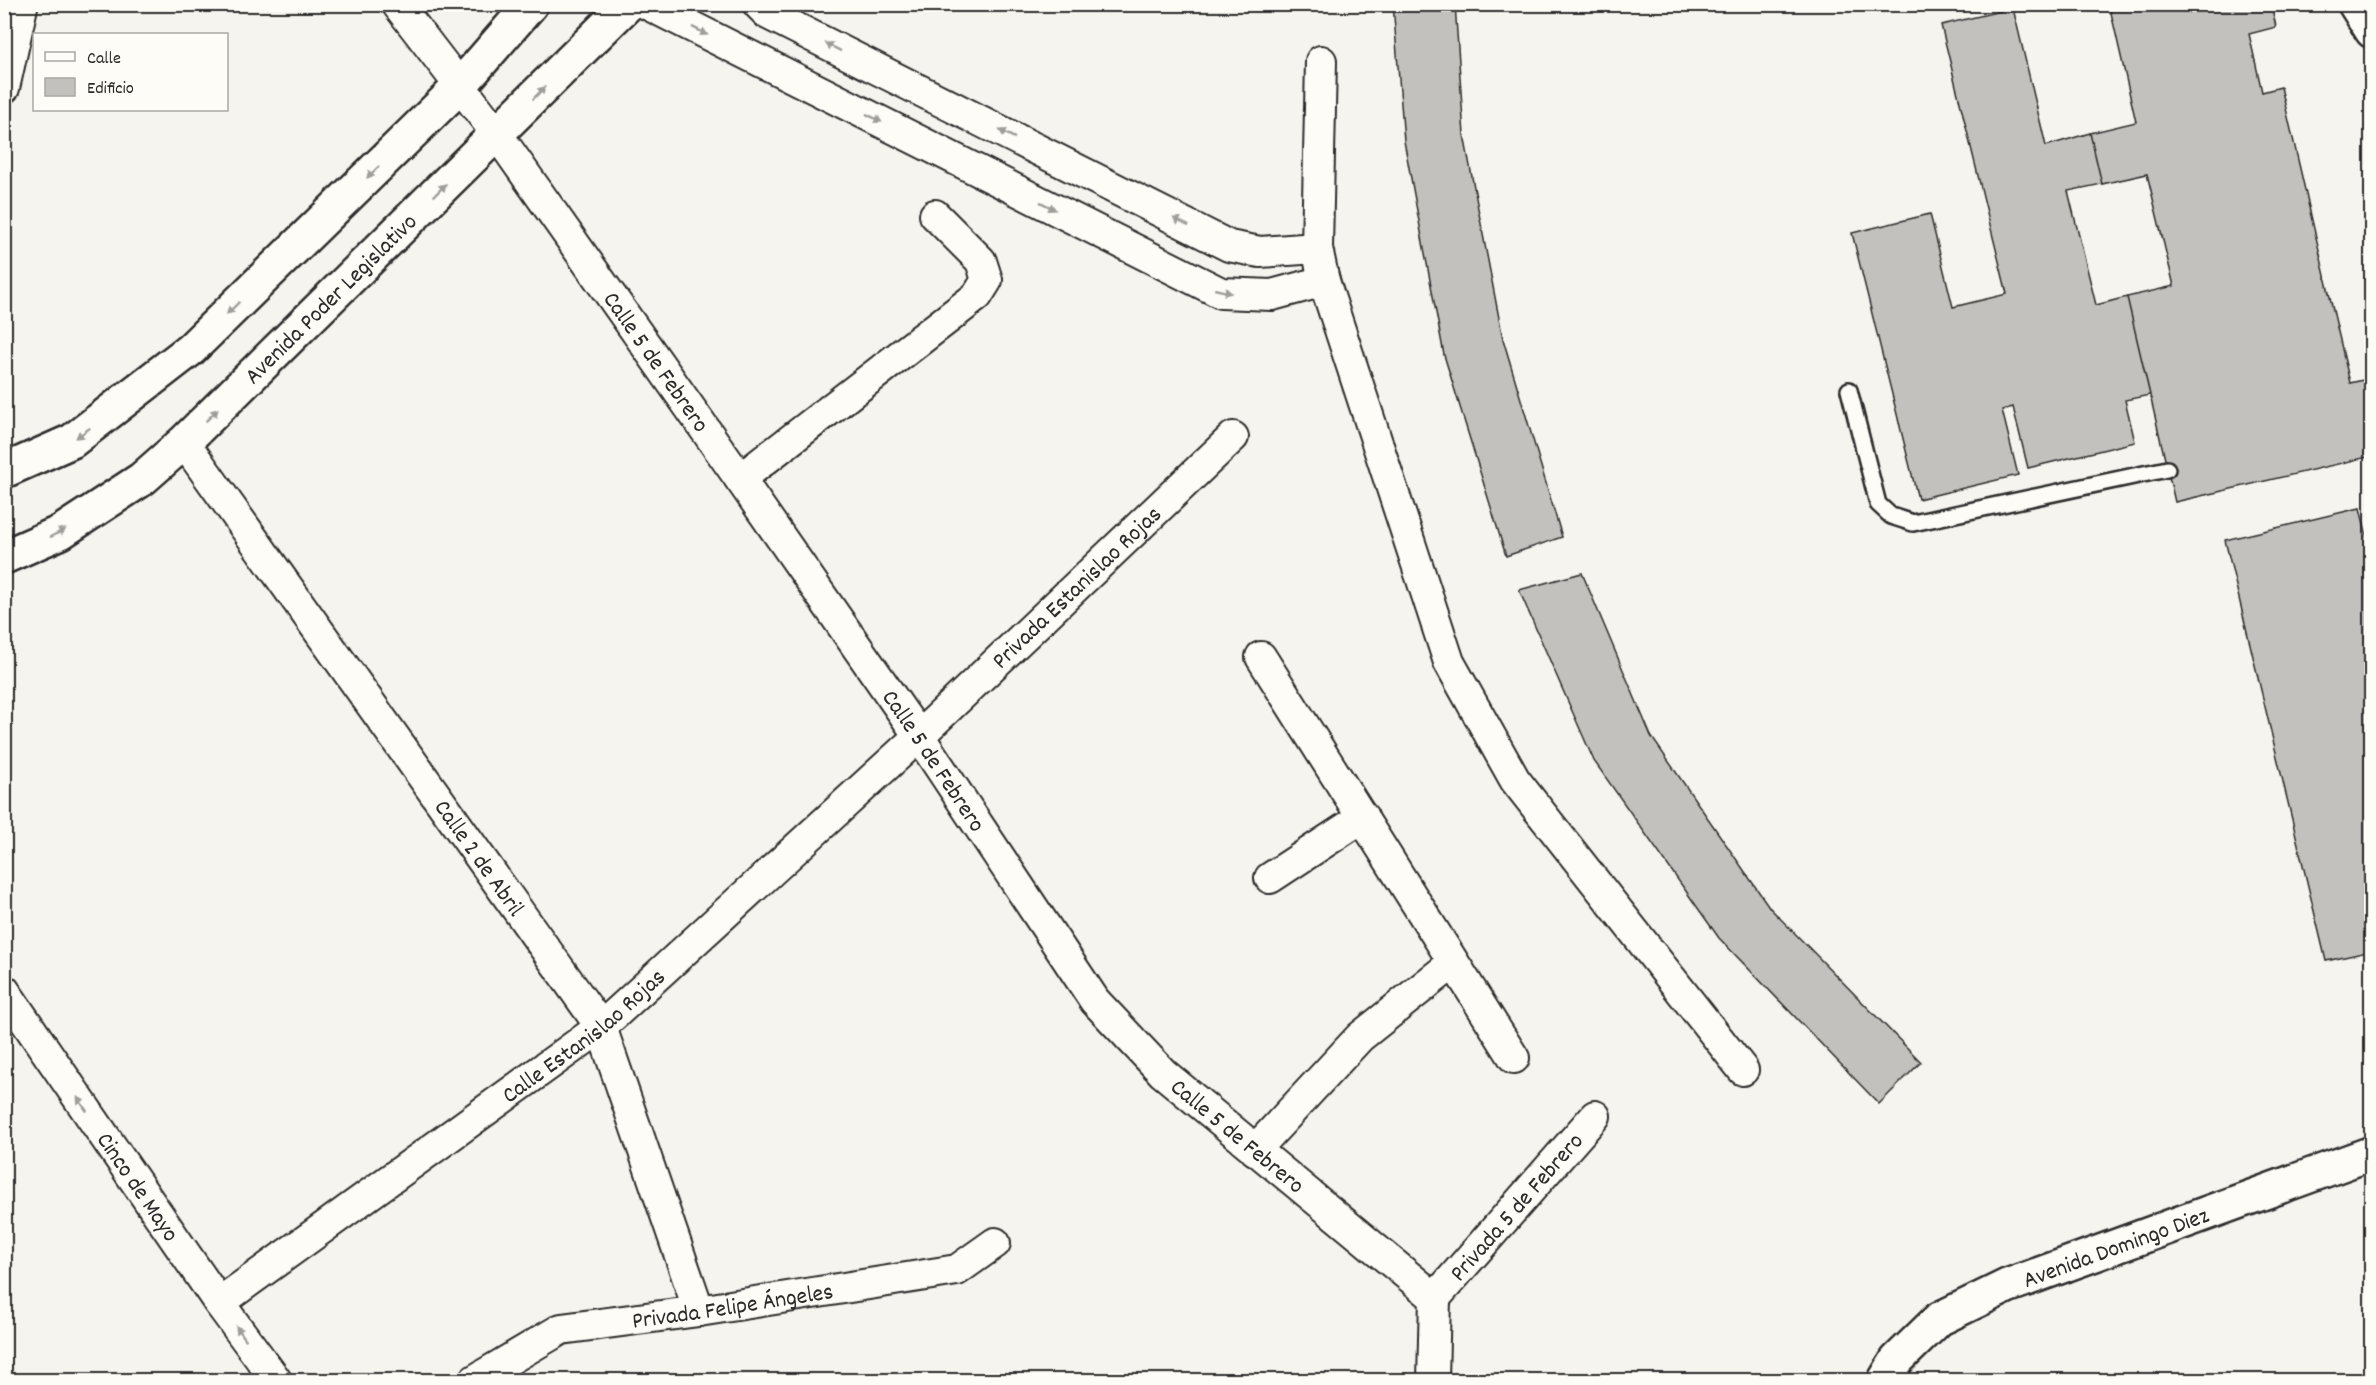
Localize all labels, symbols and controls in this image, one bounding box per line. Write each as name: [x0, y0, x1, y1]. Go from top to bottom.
one-way arrow: [691, 26, 708, 35]
legend: [33, 33, 228, 111]
one-way arrow: [824, 42, 841, 51]
text: Calle: [87, 47, 121, 72]
text: Edificio: [87, 77, 134, 102]
one-way arrow: [532, 86, 546, 100]
one-way arrow: [866, 113, 883, 123]
one-way arrow: [998, 129, 1015, 139]
one-way arrow: [365, 165, 380, 179]
one-way arrow: [433, 183, 447, 197]
one-way arrow: [1040, 201, 1057, 210]
street label: Avenida Poder Legislativo: [238, 207, 426, 394]
one-way arrow: [1172, 217, 1189, 227]
street label: Calle 5 de Febrero: [593, 286, 716, 440]
one-way arrow: [1214, 287, 1233, 296]
one-way arrow: [225, 301, 240, 315]
one-way arrow: [204, 408, 219, 422]
one-way arrow: [76, 426, 91, 438]
street label: Privada Estanislao Rojas: [985, 499, 1171, 678]
one-way arrow: [49, 528, 66, 538]
street label: Calle 5 de Febrero: [872, 684, 992, 840]
street label: Calle 2 de Abril: [424, 794, 531, 925]
street label: Calle Estanislao Rojas: [496, 962, 674, 1113]
street label: Calle 5 de Febrero: [1162, 1072, 1311, 1203]
one-way arrow: [76, 1096, 88, 1112]
street label: Cinco de Mayo: [87, 1126, 186, 1250]
street label: Privada 5 de Febrero: [1443, 1126, 1593, 1290]
street label: Avenida Domingo Diez: [2019, 1200, 2214, 1299]
street label: Privada Felipe Ángeles: [630, 1276, 836, 1340]
one-way arrow: [235, 1326, 247, 1342]

